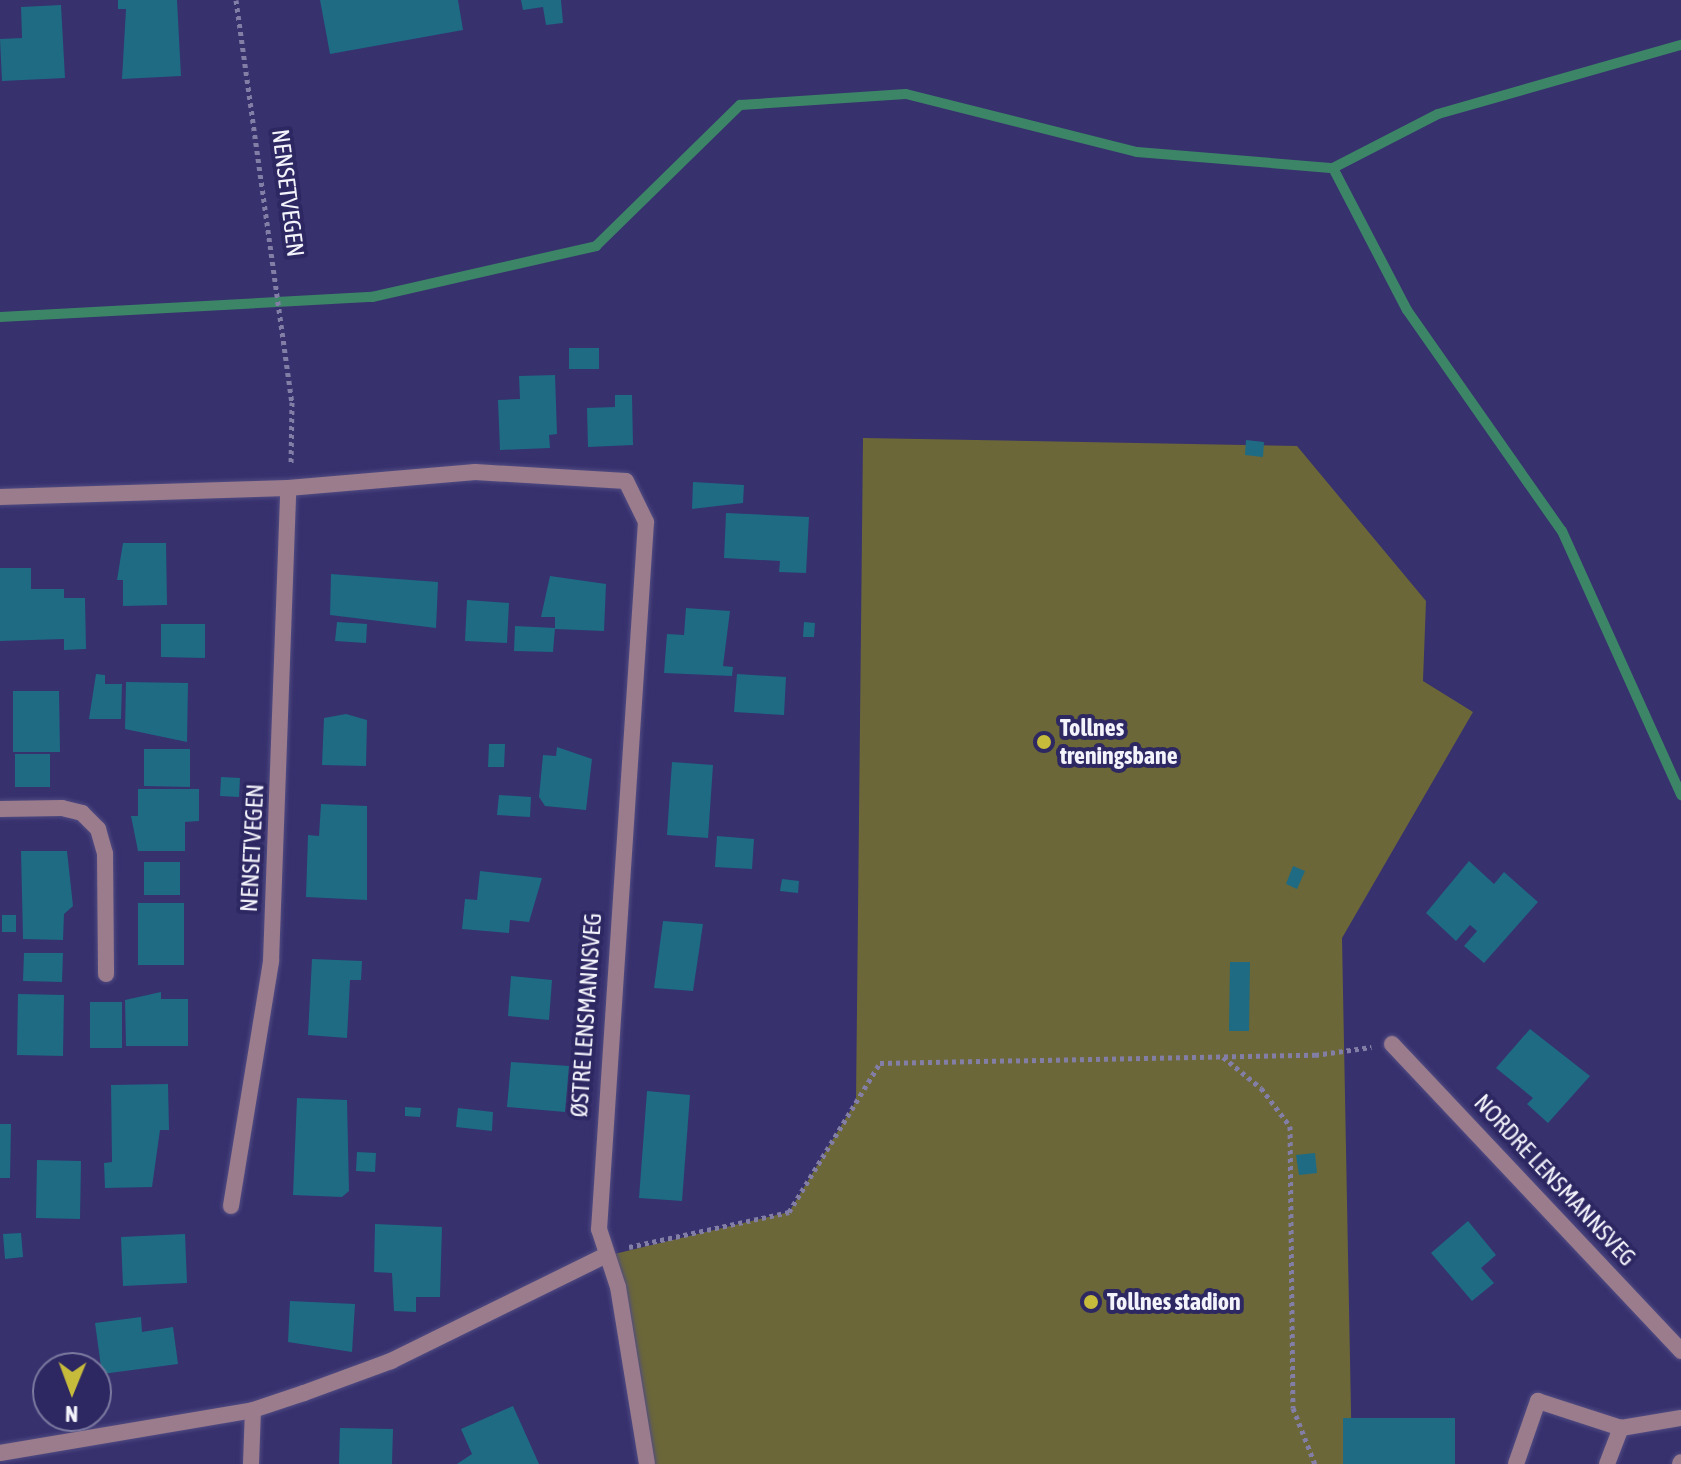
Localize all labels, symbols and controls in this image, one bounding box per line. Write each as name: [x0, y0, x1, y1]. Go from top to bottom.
street label: NENSETVEGEN: [266, 127, 310, 259]
place label: Tollnes treningsbane: [1060, 714, 1178, 770]
marker: Tollnes treningsbane: [1035, 733, 1053, 751]
street label: NENSETVEGEN: [234, 783, 270, 913]
street label: ØSTRE LENSMANNSVEG: [564, 912, 608, 1118]
street label: NORDRE LENSMANNSVEG: [1468, 1088, 1642, 1272]
place label: Tollnes stadion: [1107, 1288, 1241, 1316]
marker: Tollnes stadion: [1082, 1293, 1100, 1311]
north arrow: [32, 1352, 112, 1432]
text: N: [65, 1401, 78, 1427]

